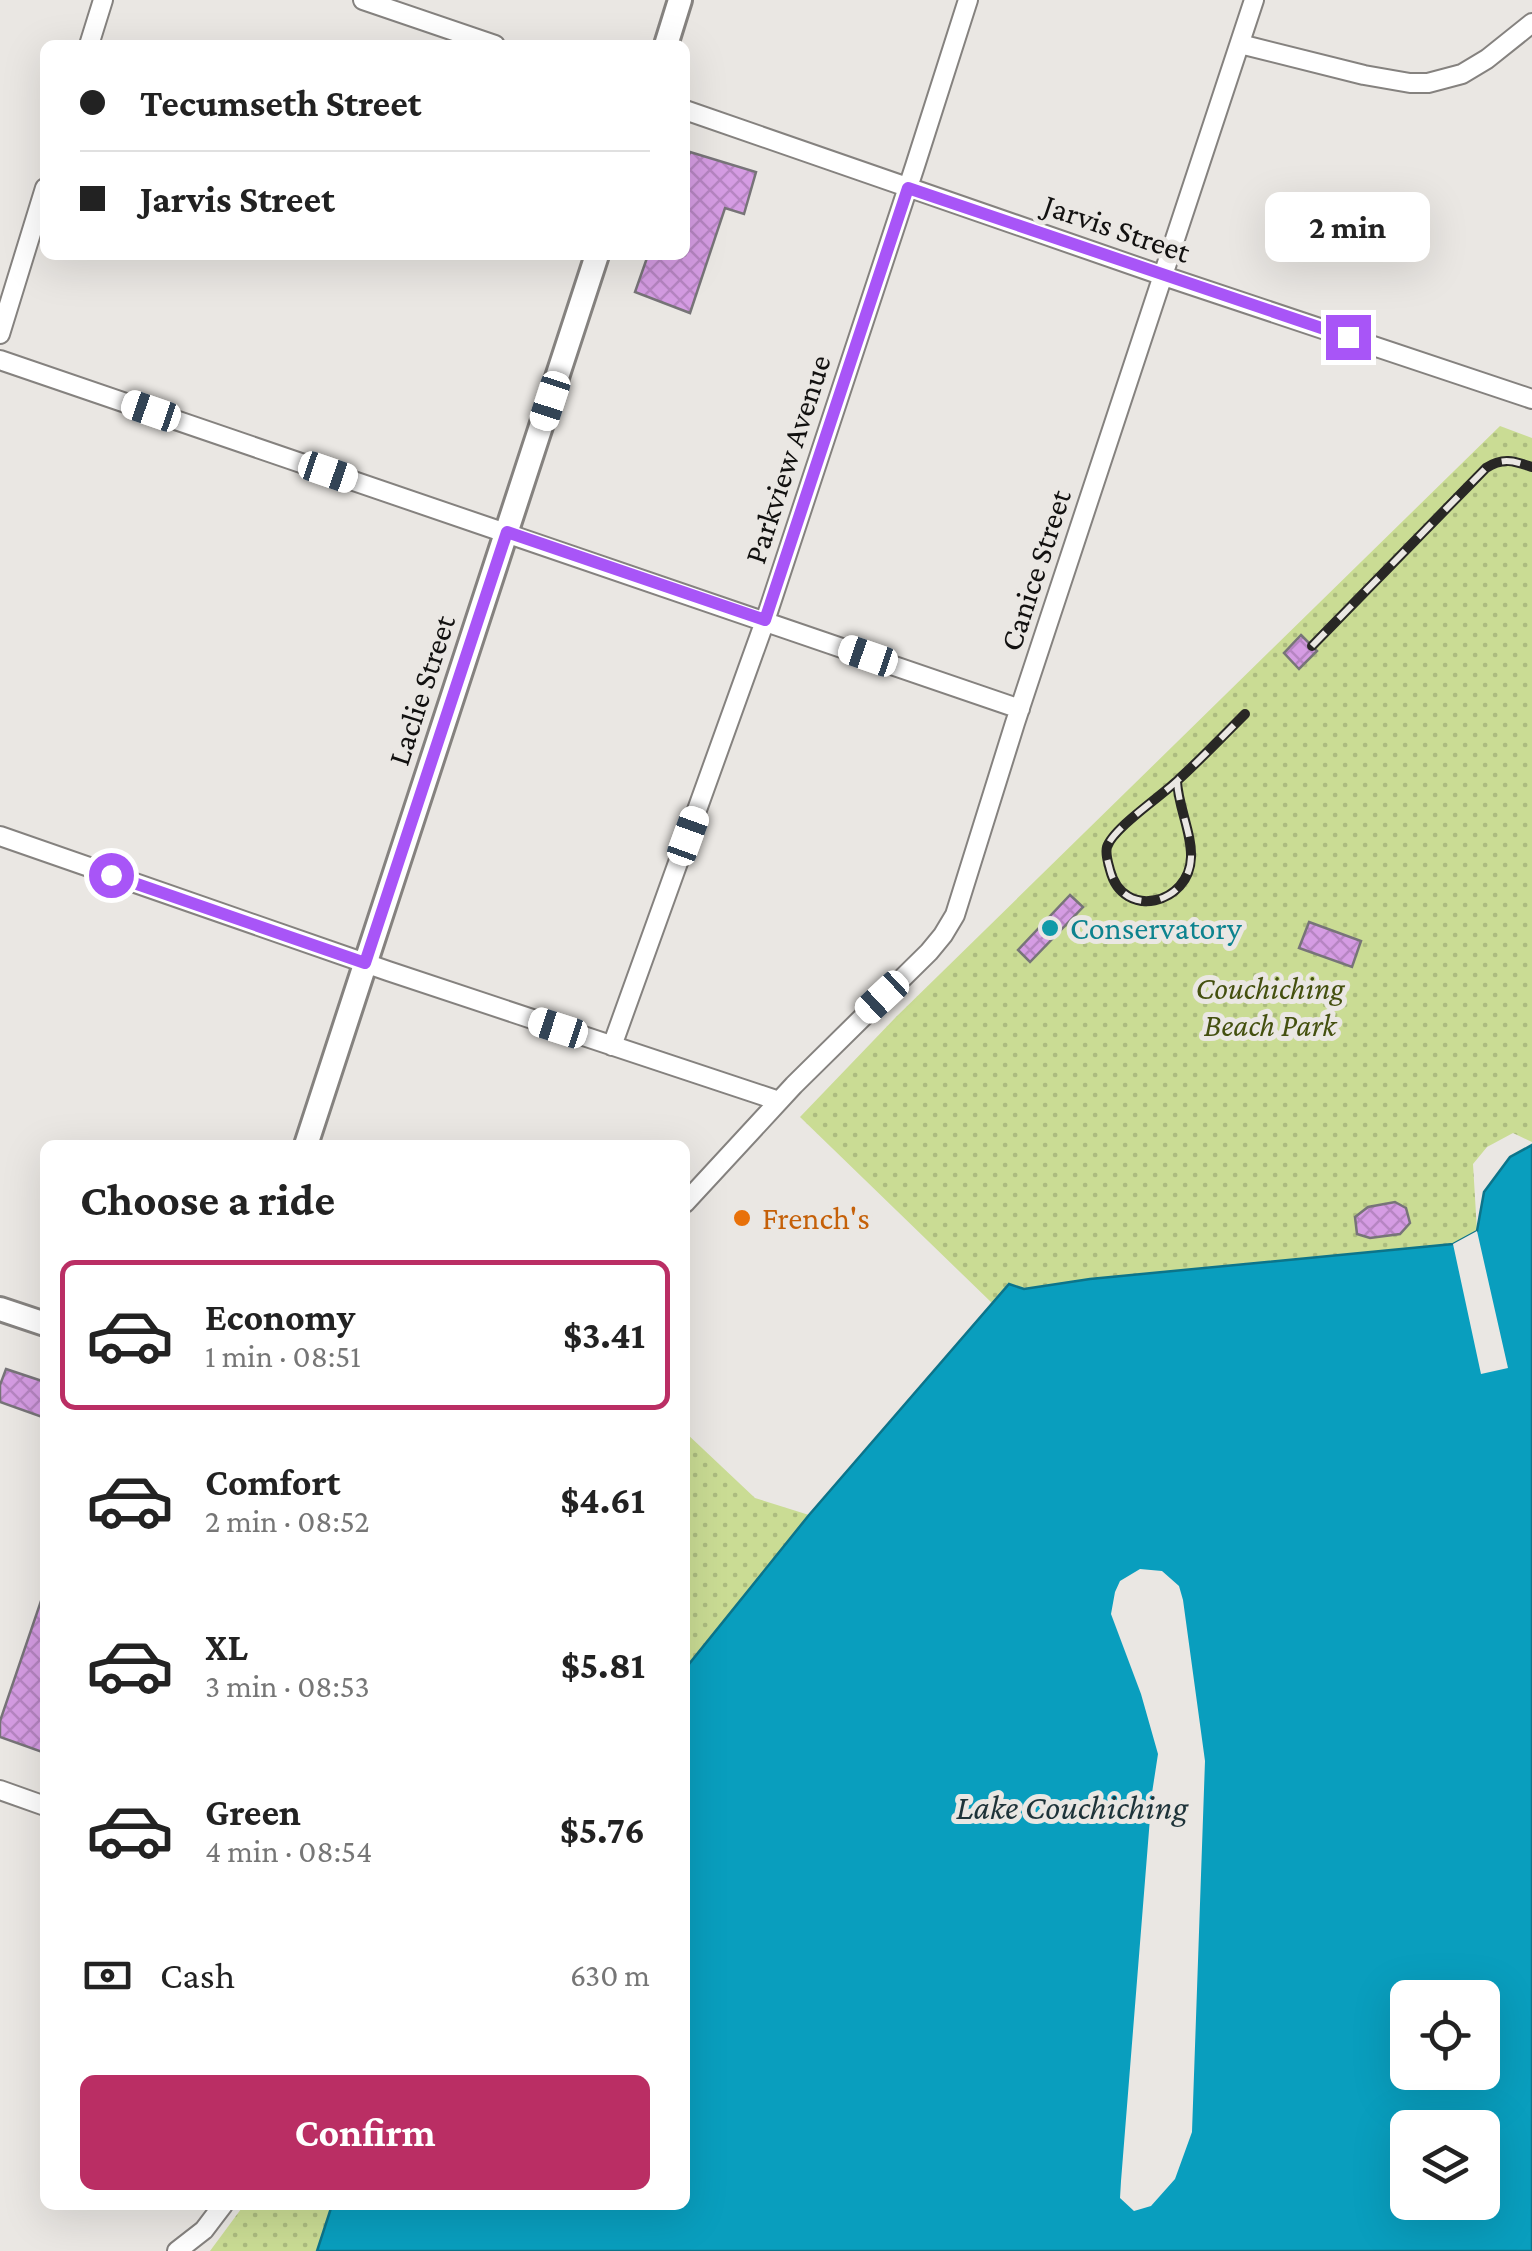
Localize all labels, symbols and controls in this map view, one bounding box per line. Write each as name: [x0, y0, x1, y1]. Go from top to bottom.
text: Tecumseth Street: [140, 82, 422, 124]
text: Jarvis Street: [140, 178, 335, 220]
street label: Jarvis Street: [1036, 185, 1195, 270]
callout: 2 min: [1266, 192, 1430, 262]
text: 2 min: [1309, 209, 1386, 245]
route end: [1326, 315, 1371, 360]
street label: Parkview Avenue: [736, 350, 838, 568]
car: [526, 368, 574, 434]
car: [118, 387, 184, 435]
car: [295, 448, 361, 496]
street label: Canice Street: [992, 485, 1078, 655]
street label: Laclie Street: [380, 610, 462, 770]
car: [835, 632, 901, 680]
car: [664, 803, 712, 869]
route start: [89, 853, 134, 898]
place label: Conservatory: [1070, 910, 1242, 946]
marker: Conservatory: [1039, 917, 1061, 939]
car: [850, 966, 914, 1028]
park label: Couchiching Beach Park: [1195, 970, 1345, 1043]
car: [525, 1004, 591, 1052]
text: Choose a ride: [80, 1175, 335, 1225]
place label: French's: [762, 1200, 870, 1236]
marker: French's: [731, 1207, 753, 1229]
icon: car: [85, 1290, 175, 1380]
text: Economy: [205, 1296, 355, 1338]
text: $3.41: [563, 1314, 645, 1356]
text: 1 min · 08:51: [205, 1338, 361, 1374]
icon: car: [85, 1455, 175, 1545]
text: Comfort: [205, 1461, 341, 1503]
text: $4.61: [560, 1479, 645, 1521]
text: 2 min · 08:52: [205, 1503, 369, 1539]
icon: car: [85, 1620, 175, 1710]
text: XL: [205, 1626, 248, 1668]
text: $5.81: [561, 1644, 645, 1686]
text: 3 min · 08:53: [205, 1668, 370, 1704]
icon: car: [85, 1785, 175, 1875]
water label: Lake Couchiching: [956, 1788, 1189, 1827]
text: Green: [205, 1791, 301, 1833]
text: $5.76: [560, 1809, 645, 1851]
text: 4 min · 08:54: [205, 1833, 372, 1869]
icon: cash: [80, 1948, 135, 2003]
text: Cash: [160, 1954, 235, 1996]
text: 630 m: [570, 1957, 650, 1993]
map controls: [1390, 1980, 1500, 2220]
button: locate: [1390, 1980, 1500, 2090]
button: Confirm: [80, 2075, 650, 2190]
button: layers: [1390, 2110, 1500, 2220]

